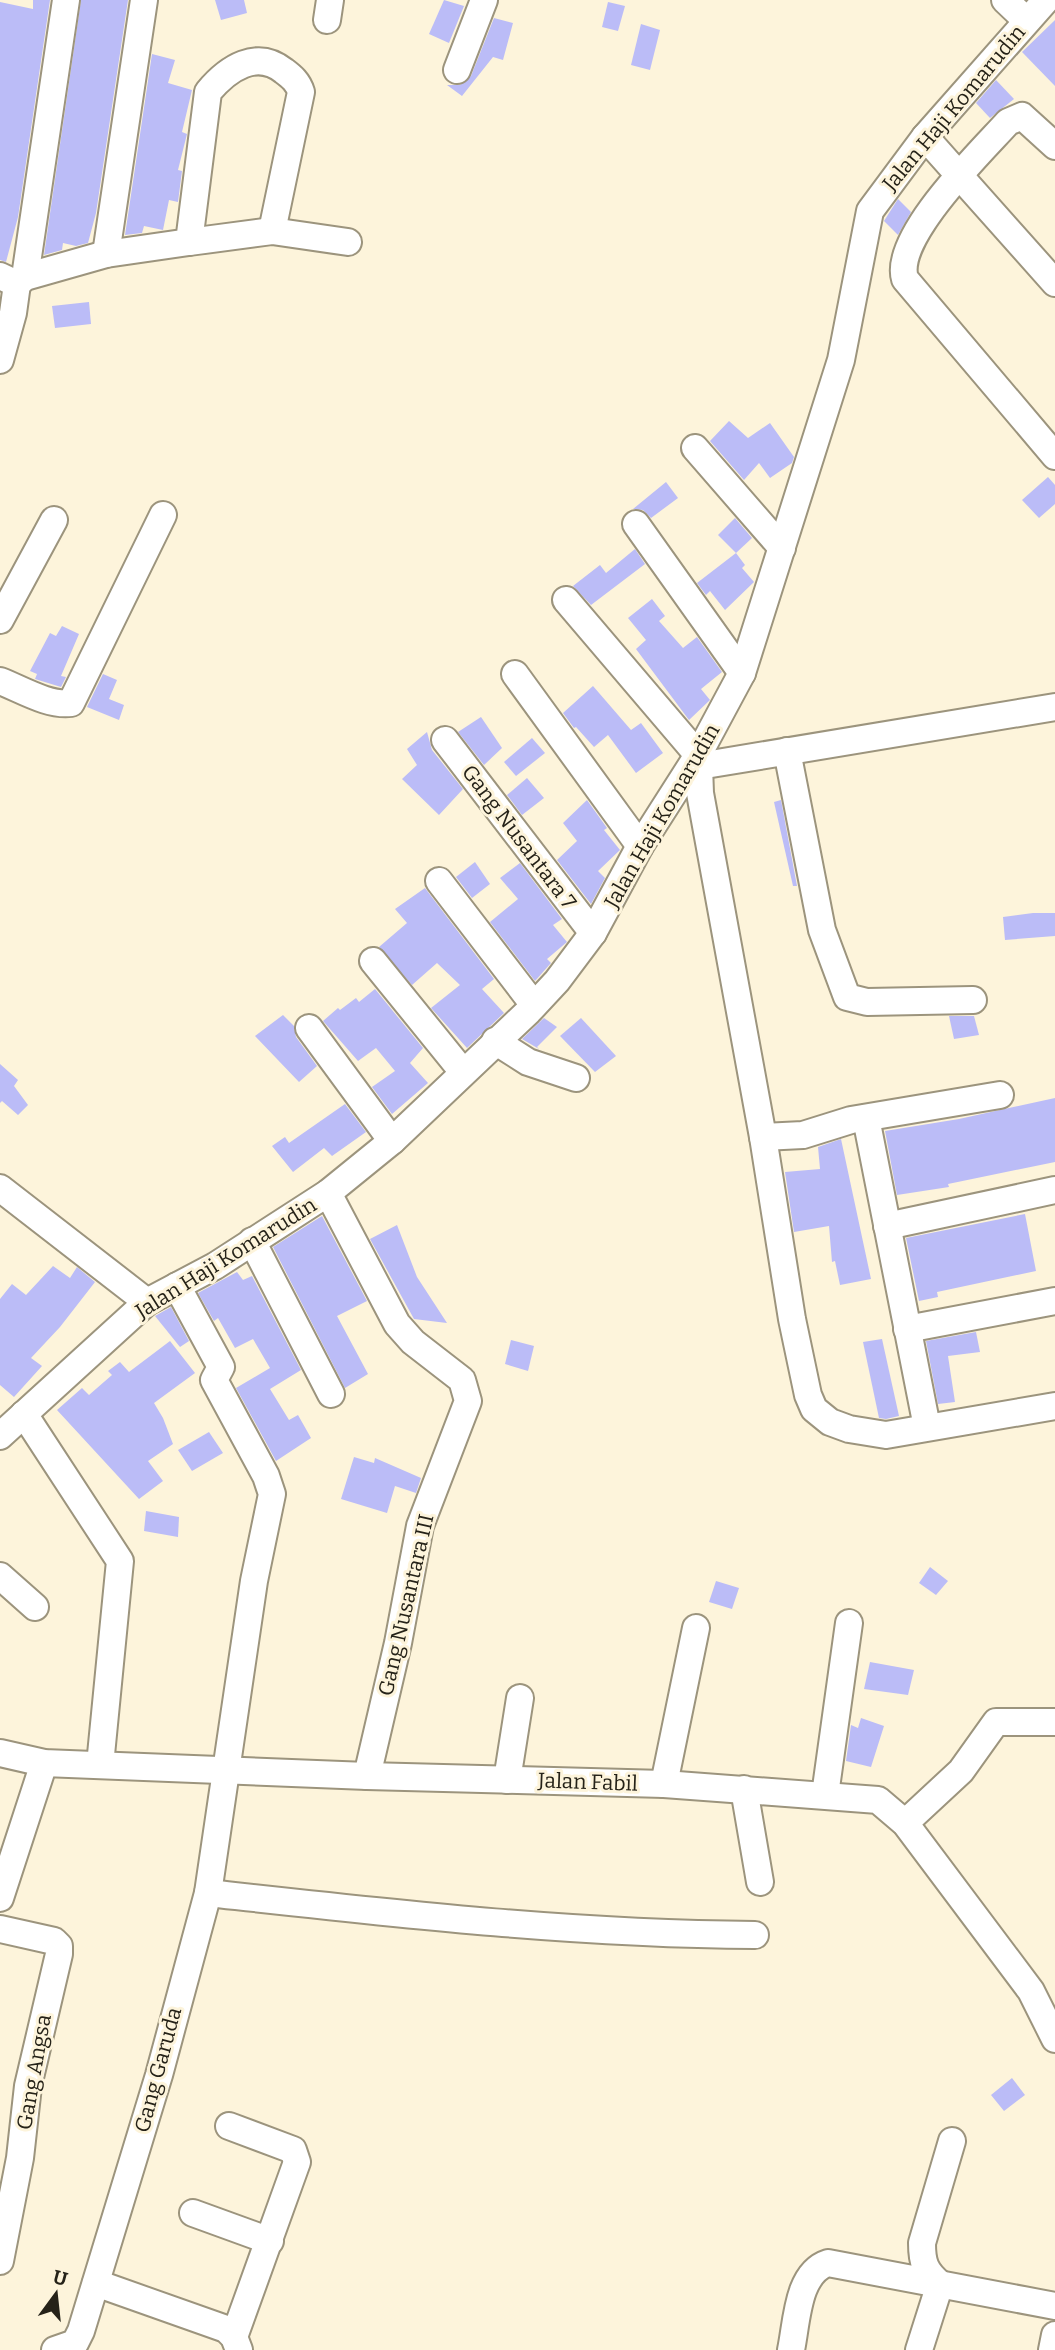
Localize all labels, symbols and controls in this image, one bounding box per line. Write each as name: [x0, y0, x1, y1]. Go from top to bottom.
street label: Jalan Haji Komarudin: [876, 20, 1031, 197]
street label: Jalan Haji Komarudin: [598, 719, 725, 914]
street label: Gang Nusantara 7: [456, 760, 582, 915]
street label: Jalan Haji Komarudin: [130, 1192, 321, 1325]
street label: Gang Nusantara III: [372, 1512, 440, 1698]
street label: Jalan Fabil: [537, 1767, 638, 1797]
street label: Gang Garuda: [129, 2004, 187, 2135]
street label: Gang Angsa: [11, 2012, 57, 2132]
north arrow: [21, 2259, 91, 2329]
text: U: [50, 2265, 70, 2291]

